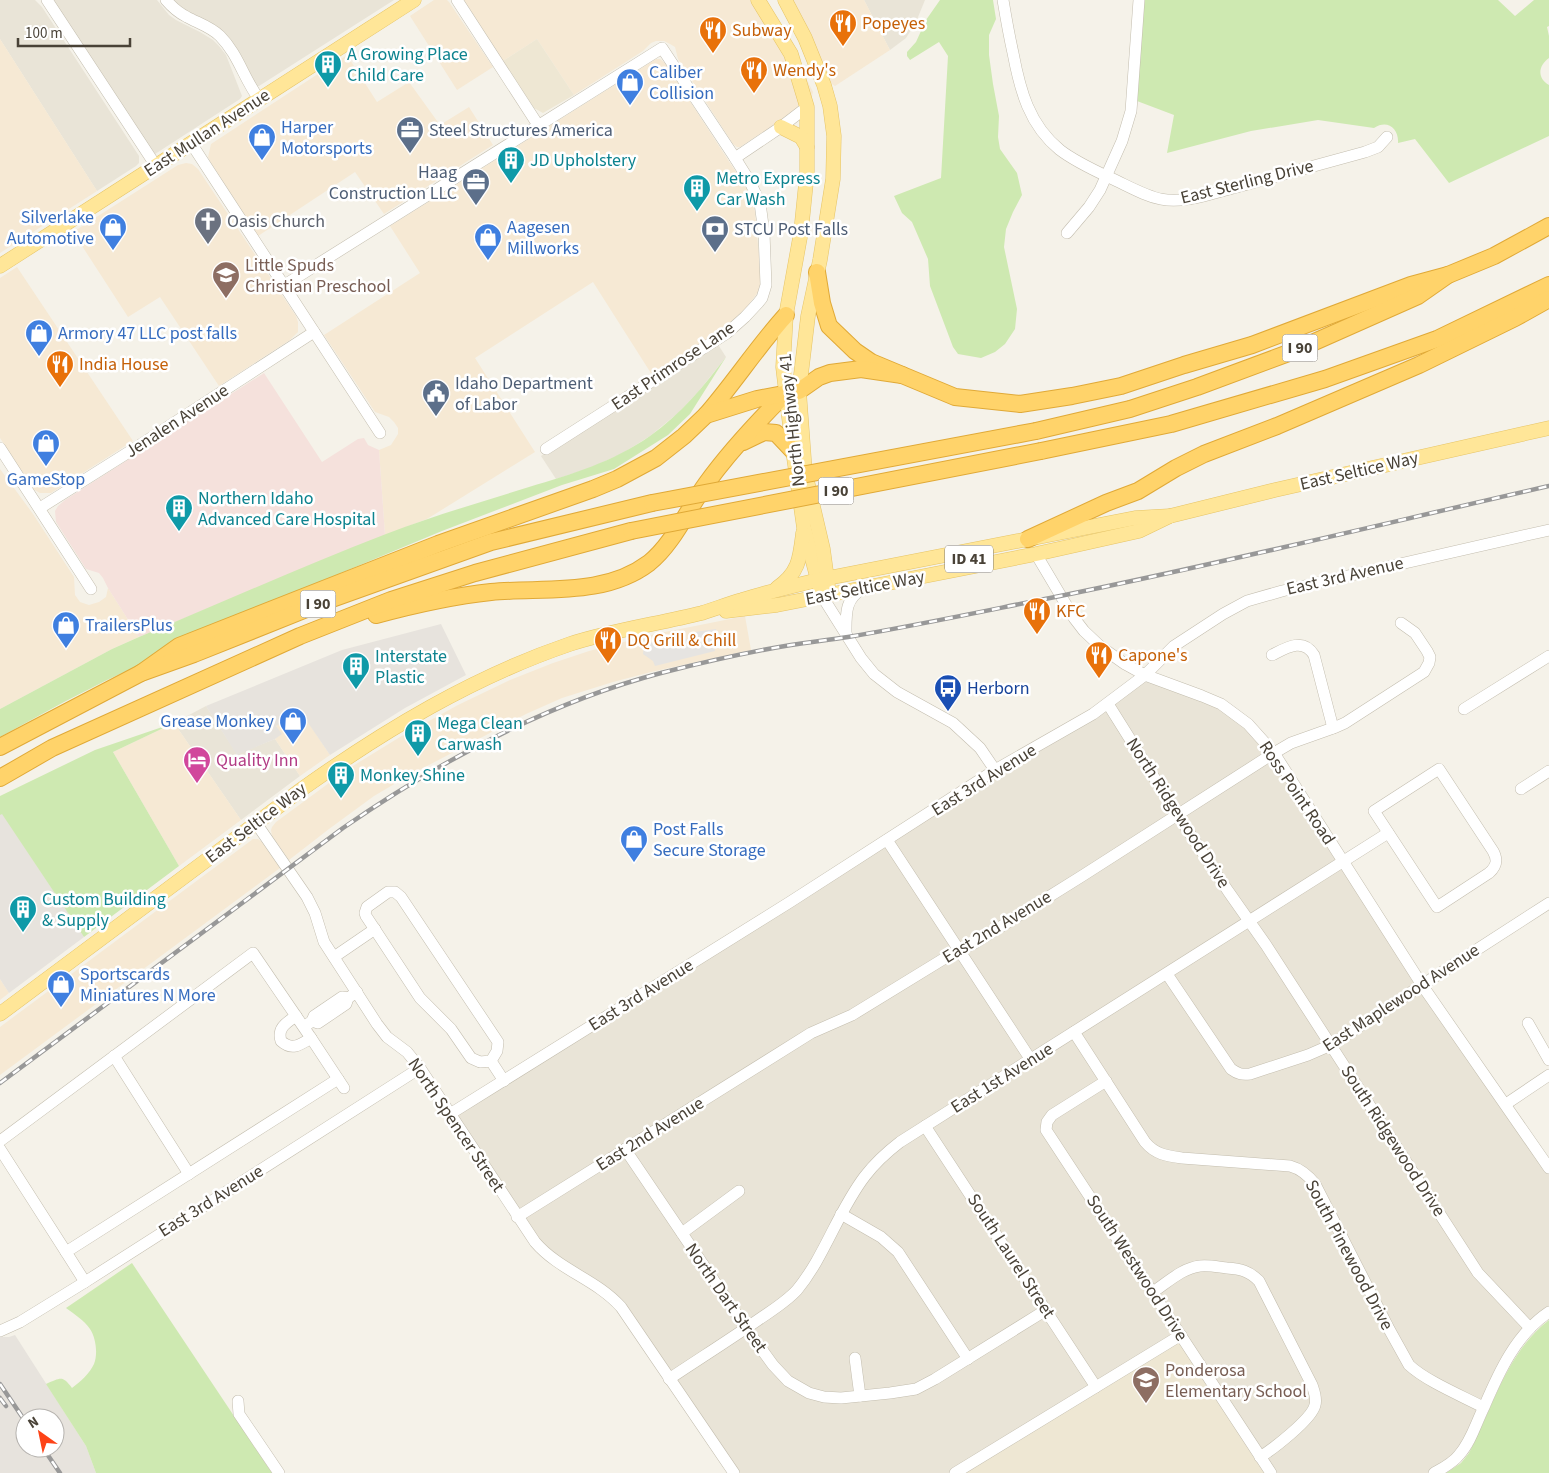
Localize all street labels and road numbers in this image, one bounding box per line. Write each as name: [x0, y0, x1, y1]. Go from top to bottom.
street label: East Mullan Avenue: [139, 83, 275, 183]
street label: East Sterling Drive: [1178, 153, 1316, 211]
street label: East Primrose Lane: [606, 315, 740, 417]
road number: I 90: [1282, 334, 1318, 362]
street label: North Highway 41: [773, 352, 811, 488]
street label: Jenalen Avenue: [120, 378, 234, 464]
street label: East Seltice Way: [1297, 445, 1421, 497]
road number: I 90: [818, 478, 854, 504]
road number: ID 41: [945, 546, 993, 572]
street label: East 3rd Avenue: [1284, 550, 1406, 602]
street label: East Seltice Way: [803, 564, 927, 612]
road number: I 90: [300, 590, 336, 618]
street label: North Ridgewood Drive: [1120, 733, 1236, 893]
street label: Ross Point Road: [1253, 736, 1341, 850]
street label: East 3rd Avenue: [927, 738, 1041, 822]
street label: East Seltice Way: [200, 776, 312, 869]
street label: East 2nd Avenue: [938, 885, 1056, 969]
street label: East Maplewood Avenue: [1318, 938, 1484, 1058]
street label: East 3rd Avenue: [584, 953, 698, 1037]
street label: East 1st Avenue: [946, 1036, 1058, 1120]
street label: North Spencer Street: [402, 1053, 510, 1197]
street label: South Ridgewood Drive: [1335, 1060, 1451, 1222]
street label: East 2nd Avenue: [591, 1091, 709, 1177]
street label: East 3rd Avenue: [154, 1159, 268, 1243]
street label: South Pinewood Drive: [1299, 1175, 1399, 1335]
street label: South Laurel Street: [961, 1189, 1061, 1323]
street label: South Westwood Drive: [1080, 1190, 1194, 1346]
street label: North Dart Street: [679, 1238, 773, 1358]

